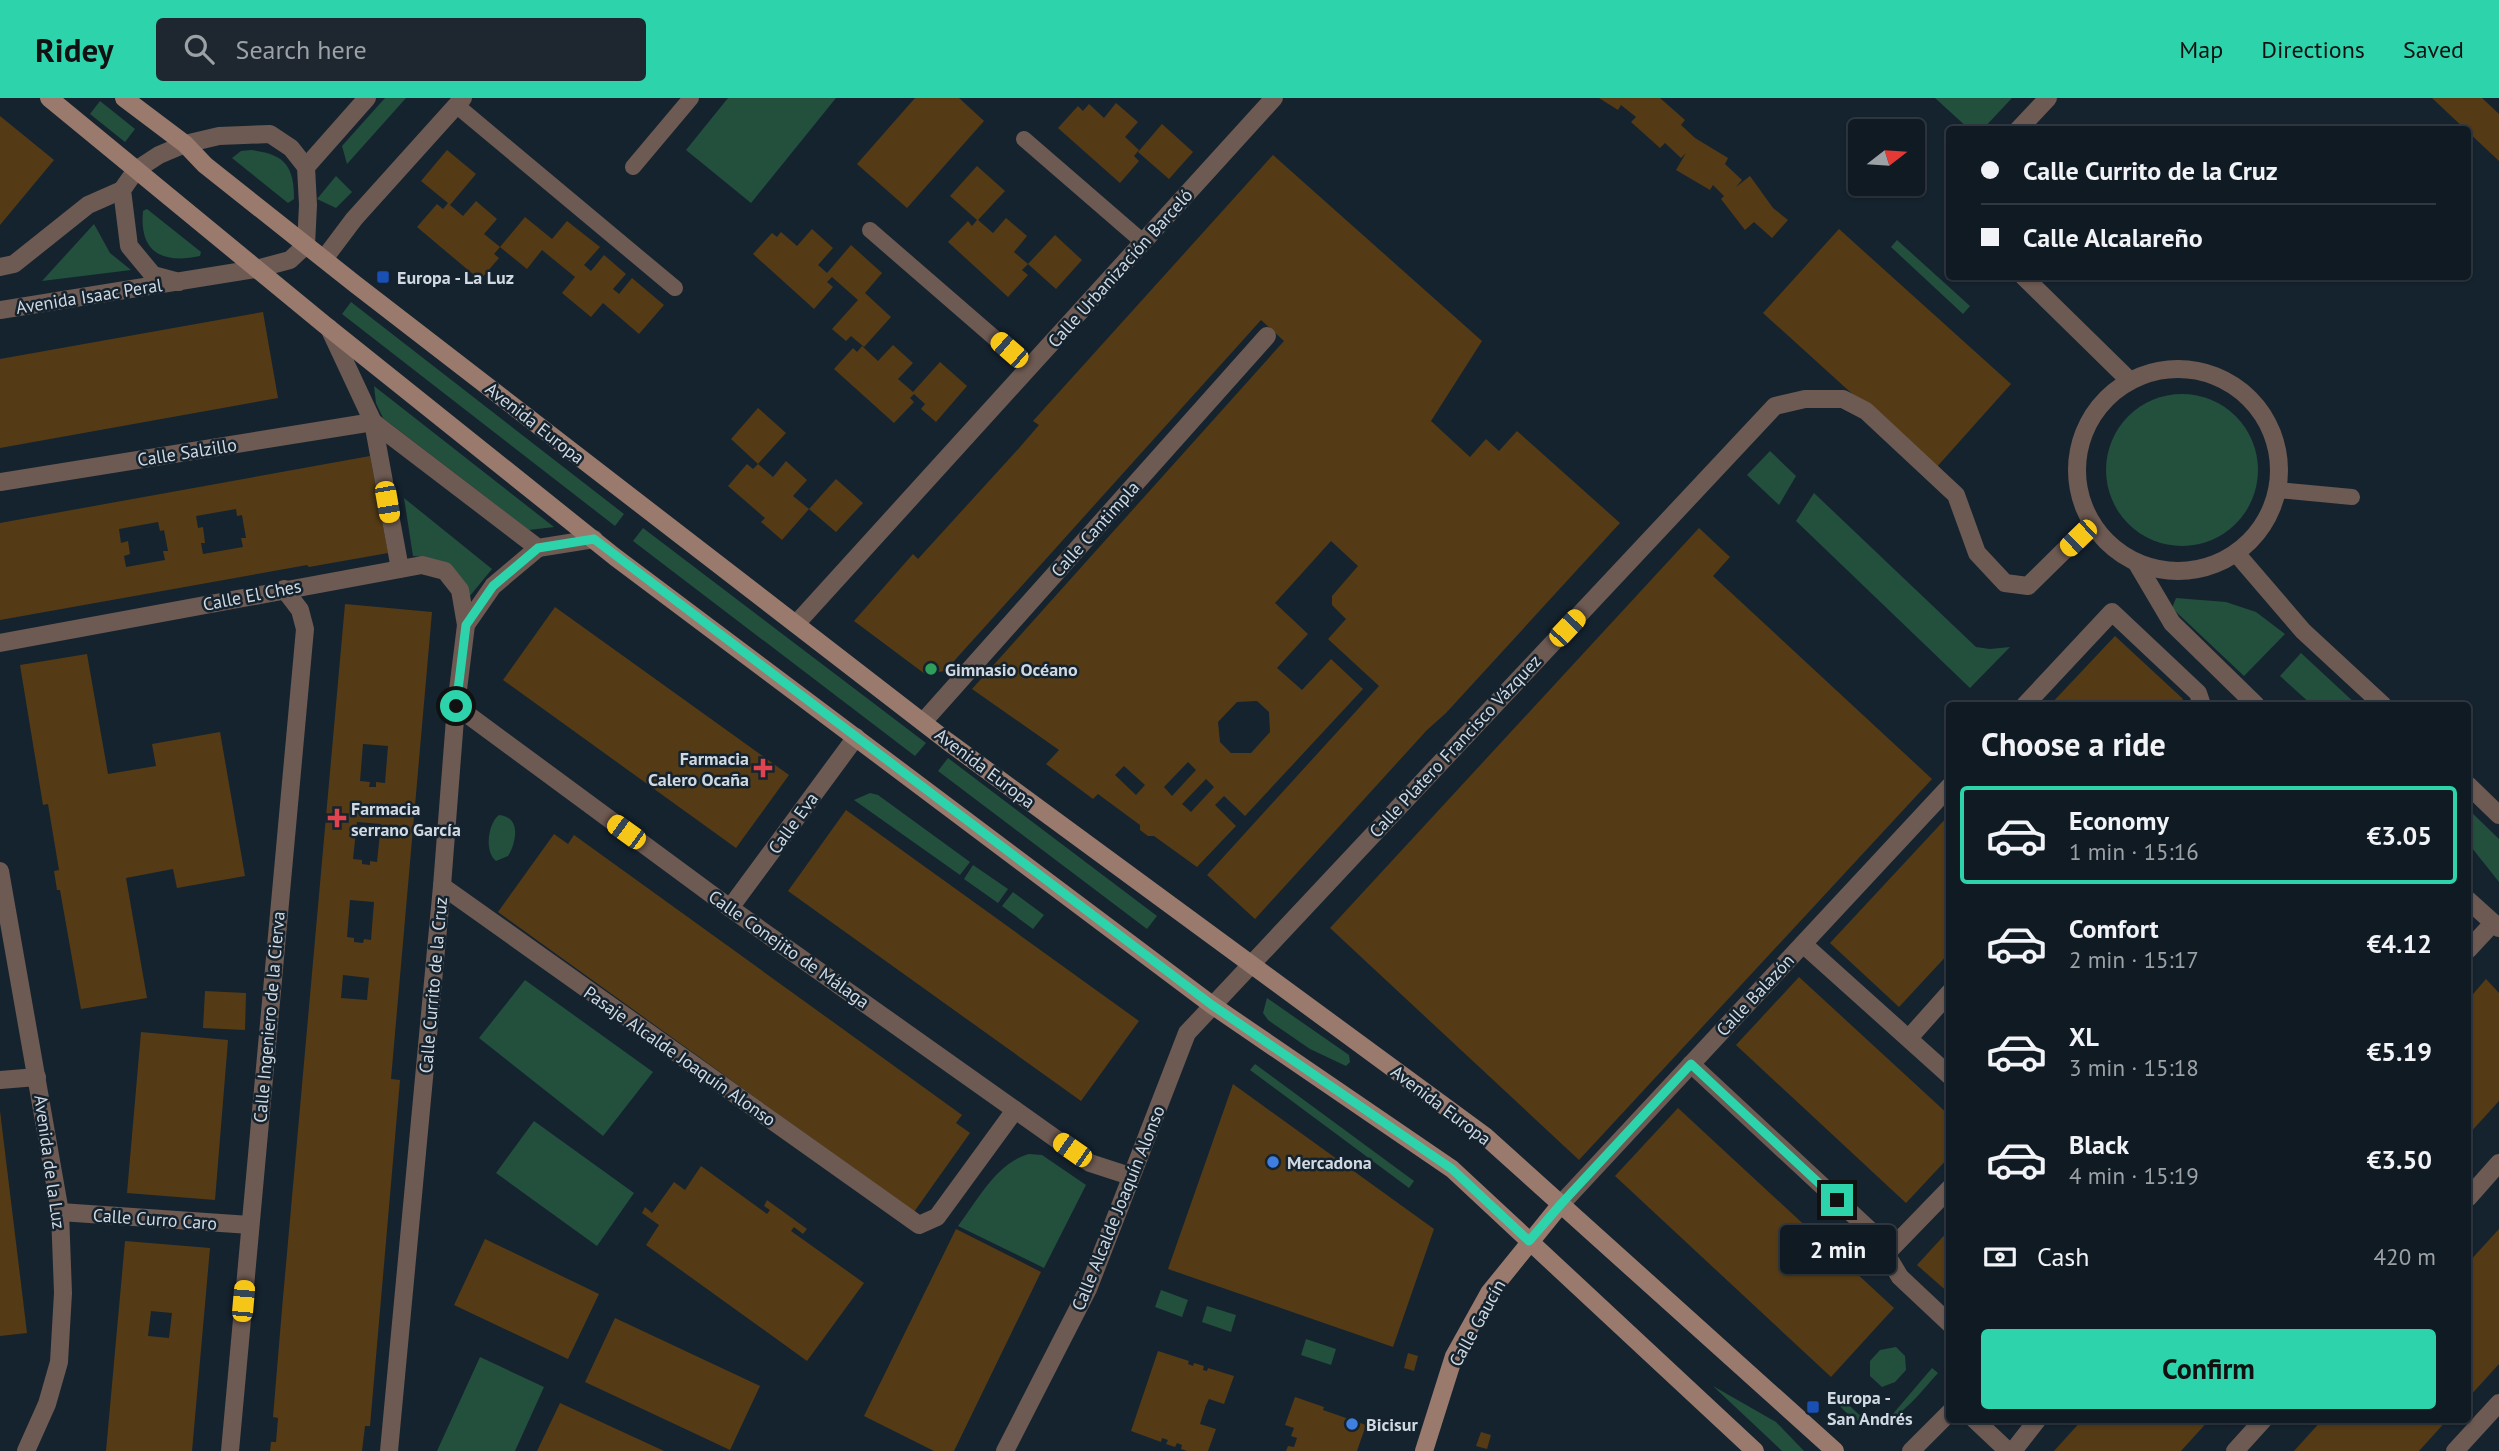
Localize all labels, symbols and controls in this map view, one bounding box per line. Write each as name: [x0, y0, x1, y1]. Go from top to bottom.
search box: [156, 18, 646, 81]
text: Ridey: [35, 28, 114, 71]
icon: search: [180, 30, 218, 68]
text: Search here: [236, 33, 367, 66]
text: Map: [2179, 34, 2223, 65]
text: Directions: [2261, 34, 2365, 65]
text: Saved: [2403, 34, 2464, 65]
north arrow: [1848, 119, 1925, 196]
map controls: [1848, 119, 1925, 196]
text: Calle Currito de la Cruz: [2023, 154, 2278, 187]
street label: Calle Urbanización Barceló: [1043, 184, 1197, 352]
text: Calle Alcalareño: [2023, 221, 2203, 254]
place label: Europa - La Luz: [397, 266, 514, 289]
marker: Europa - La Luz: [375, 269, 391, 285]
street label: Avenida Isaac Peral: [14, 273, 164, 319]
car: [987, 328, 1032, 372]
street label: Avenida Europa: [481, 377, 589, 469]
street label: Calle Salzillo: [136, 433, 238, 471]
street label: Calle Cantimpla: [1046, 476, 1144, 582]
car: [374, 479, 401, 525]
car: [2056, 516, 2101, 560]
street label: Calle El Ches: [201, 574, 303, 616]
car: [1545, 605, 1590, 651]
street label: Calle Platero Francisco Vázquez: [1364, 650, 1546, 842]
place label: Gimnasio Océano: [945, 658, 1078, 681]
marker: Gimnasio Océano: [923, 661, 939, 677]
route start: [440, 690, 472, 722]
street label: Avenida Europa: [930, 723, 1040, 813]
text: Choose a ride: [1981, 723, 2166, 765]
place label: Farmacia Calero Ocaña: [648, 747, 749, 791]
marker: Farmacia Calero Ocaña: [755, 760, 771, 776]
street label: Calle Eva: [763, 788, 823, 858]
place label: Farmacia serrano García: [351, 797, 461, 841]
icon: car: [1985, 804, 2048, 867]
text: Economy: [2069, 804, 2169, 837]
marker: Farmacia serrano García: [329, 810, 345, 826]
car: [603, 811, 650, 853]
text: €3.05: [2367, 819, 2432, 852]
text: 1 min · 15:16: [2069, 837, 2199, 866]
street label: Calle Conejito de Málaga: [704, 885, 874, 1013]
street label: Calle Currito de la Cruz: [414, 896, 452, 1074]
street label: Calle Ingeniero de la Cierva: [248, 910, 290, 1124]
icon: car: [1985, 912, 2048, 975]
text: Comfort: [2069, 912, 2159, 945]
text: €4.12: [2367, 927, 2432, 960]
text: 2 min · 15:17: [2069, 945, 2199, 974]
street label: Calle Balazón: [1711, 949, 1799, 1041]
street label: Pasaje Alcalde Joaquín Alonso: [579, 981, 781, 1131]
icon: car: [1985, 1020, 2048, 1083]
text: XL: [2069, 1020, 2099, 1053]
text: €5.19: [2367, 1035, 2432, 1068]
text: 3 min · 15:18: [2069, 1053, 2199, 1082]
street label: Avenida Europa: [1386, 1060, 1496, 1150]
street label: Avenida de la Luz: [29, 1094, 71, 1230]
street label: Calle Alcalde Joaquín Alonso: [1066, 1102, 1170, 1314]
icon: car: [1985, 1128, 2048, 1191]
text: Black: [2069, 1128, 2129, 1161]
car: [1049, 1129, 1096, 1171]
text: €3.50: [2367, 1143, 2432, 1176]
place label: Mercadona: [1287, 1151, 1372, 1174]
marker: Mercadona: [1265, 1154, 1281, 1170]
text: 4 min · 15:19: [2069, 1161, 2199, 1190]
route end: [1821, 1184, 1853, 1216]
street label: Calle Curro Caro: [92, 1203, 218, 1235]
callout: 2 min: [1779, 1224, 1895, 1274]
text: 2 min: [1810, 1235, 1866, 1264]
icon: cash: [1981, 1238, 2019, 1276]
text: Cash: [2037, 1240, 2089, 1273]
text: 420 m: [2374, 1242, 2436, 1271]
street label: Calle Gaucín: [1444, 1276, 1510, 1370]
car: [231, 1279, 256, 1323]
button: Confirm: [1981, 1329, 2436, 1409]
place label: Europa - San Andrés: [1827, 1386, 1913, 1430]
marker: Europa - San Andrés: [1805, 1399, 1821, 1415]
place label: Bicisur: [1366, 1413, 1418, 1436]
marker: Bicisur: [1344, 1416, 1360, 1432]

